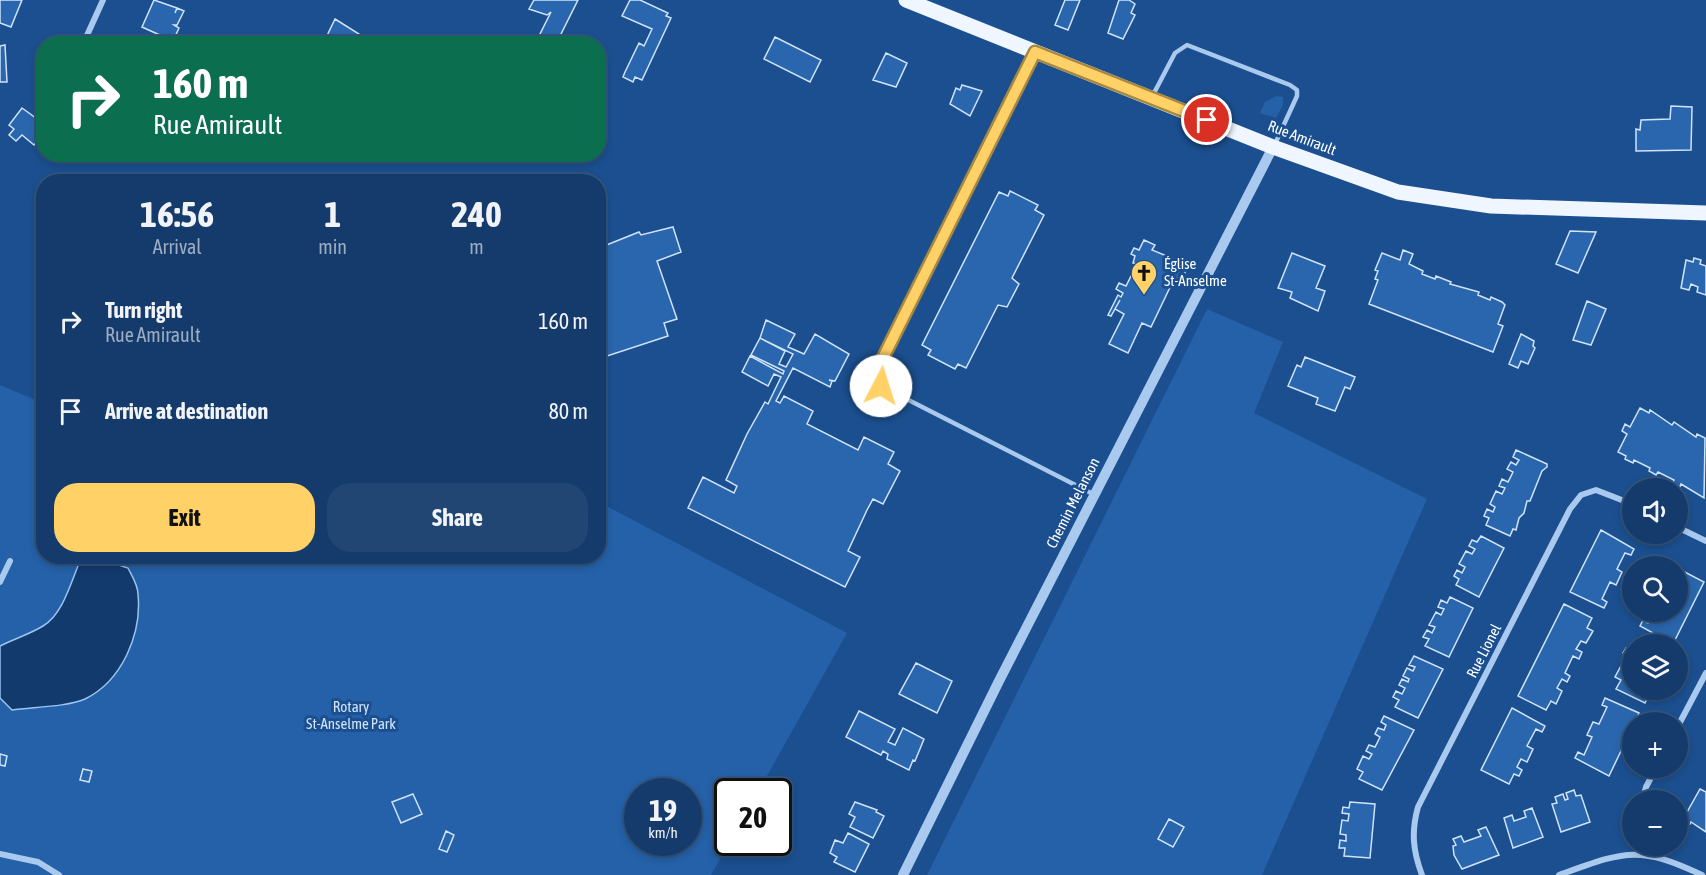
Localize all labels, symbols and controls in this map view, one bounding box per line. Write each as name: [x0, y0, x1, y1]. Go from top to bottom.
text: 160 m: [153, 59, 248, 107]
icon: right: [54, 60, 132, 138]
pin: [1181, 94, 1232, 145]
icon: arrive: [1190, 103, 1223, 136]
text: Rue Amirault: [153, 109, 282, 140]
street label: Rue Amirault: [1266, 117, 1339, 158]
text: 16:56: [140, 193, 214, 235]
text: 1: [324, 193, 341, 235]
text: 240: [451, 193, 502, 235]
text: Arrival: [153, 235, 202, 258]
text: min: [318, 235, 347, 258]
text: m: [469, 235, 484, 258]
place label: Église St-Anselme: [1164, 255, 1227, 289]
church icon: Église St-Anselme: [1129, 258, 1159, 296]
text: Turn right: [105, 297, 182, 323]
icon: right: [54, 305, 87, 338]
text: 160 m: [538, 308, 588, 334]
text: Rue Amirault: [105, 323, 201, 346]
position arrow: [849, 354, 913, 418]
icon: arrive: [54, 395, 87, 428]
text: Arrive at destination: [105, 398, 268, 424]
text: 80 m: [548, 398, 588, 424]
street label: Chemin Melanson: [1042, 455, 1103, 551]
map controls: [1622, 478, 1688, 856]
button: sound: [1622, 478, 1688, 544]
button: Exit: [54, 483, 315, 552]
button: Share: [327, 483, 588, 552]
button: search: [1622, 556, 1688, 622]
street label: Rue Lionel: [1463, 621, 1504, 680]
button: layers: [1622, 634, 1688, 700]
park label: Rotary St-Anselme Park: [306, 698, 396, 732]
button: +: [1622, 712, 1688, 778]
speed limit sign: 20: [714, 778, 792, 856]
button: −: [1622, 790, 1688, 856]
text: 19: [649, 793, 677, 827]
text: km/h: [648, 824, 678, 841]

